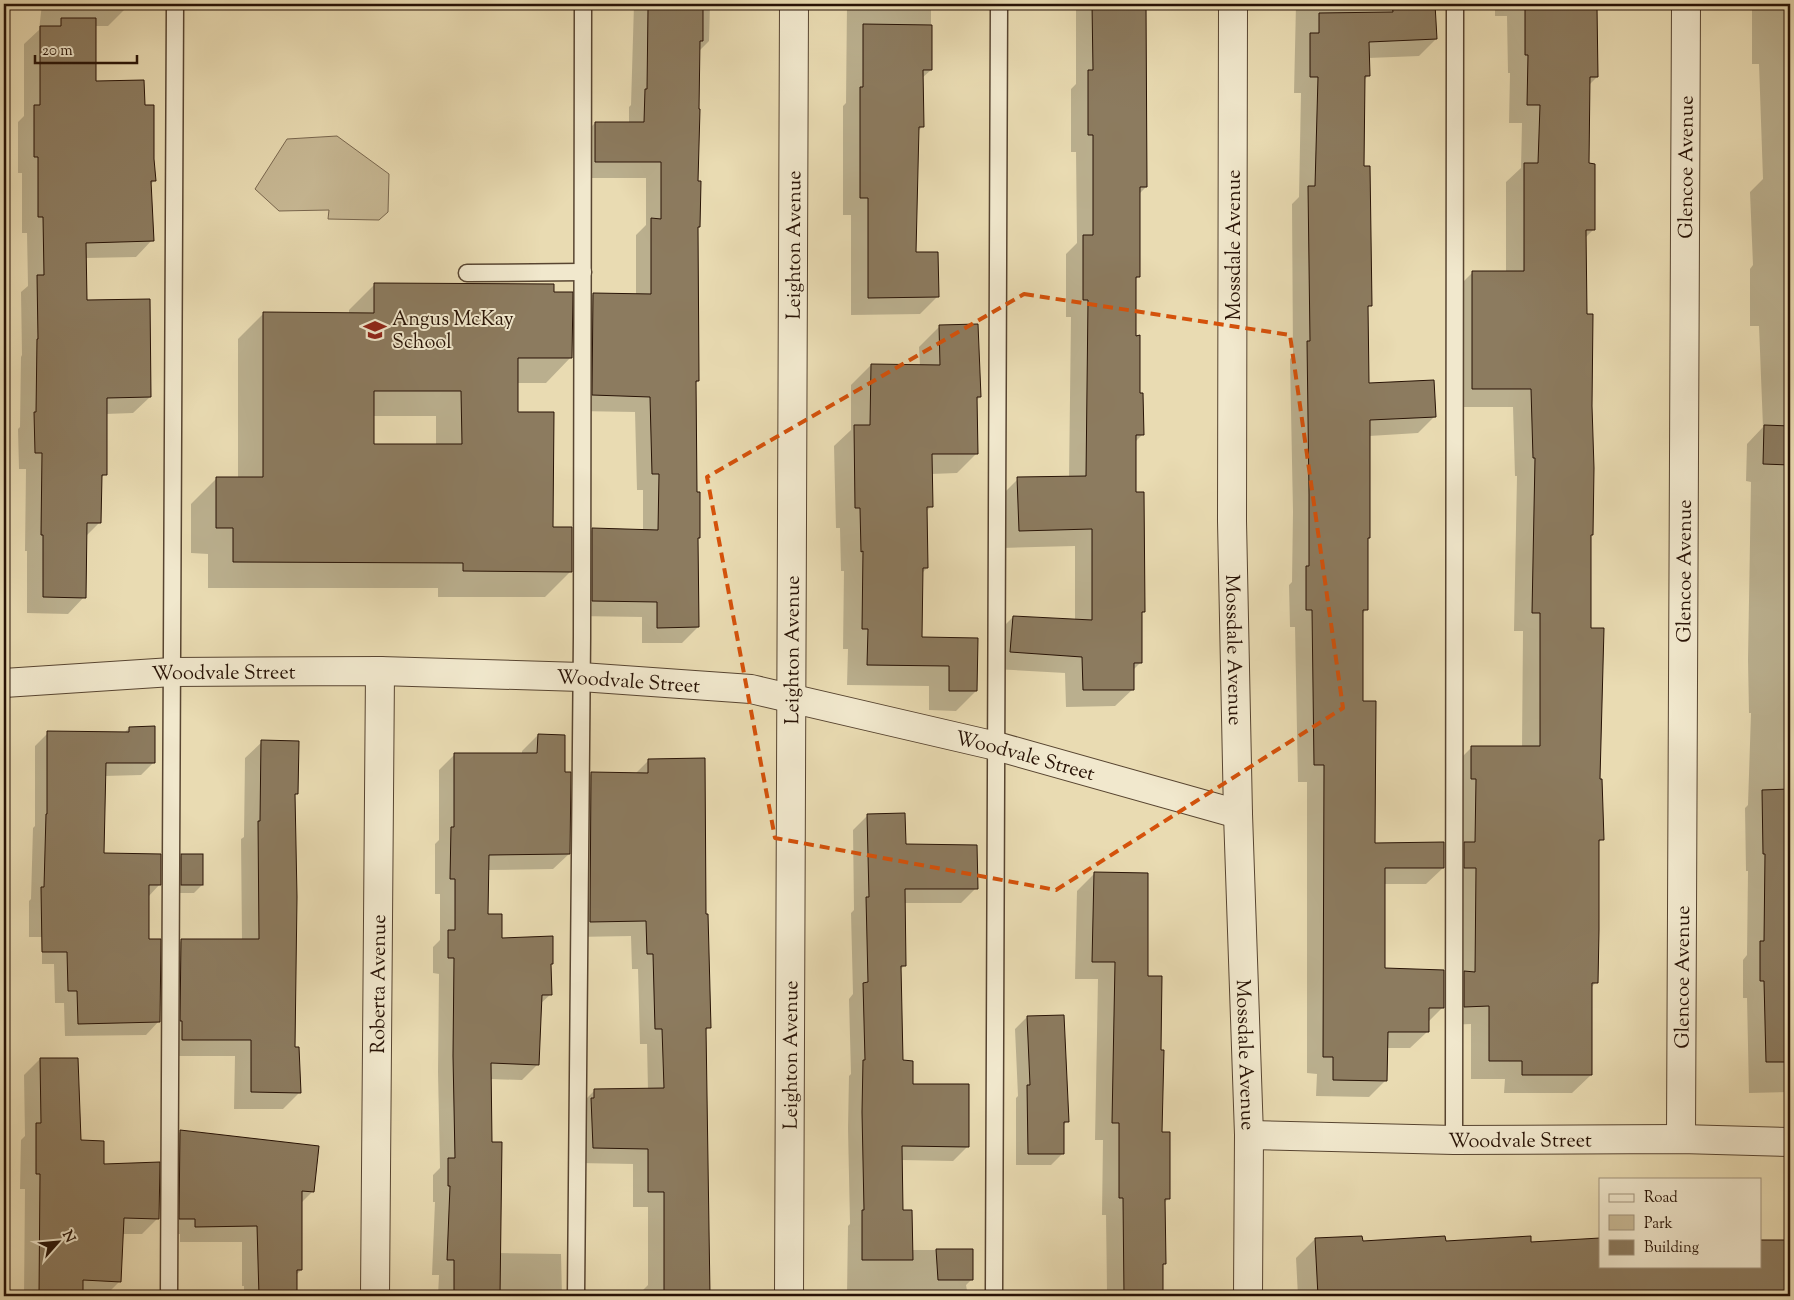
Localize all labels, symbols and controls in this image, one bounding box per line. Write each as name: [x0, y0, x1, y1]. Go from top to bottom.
scale bar: [35, 32, 138, 64]
text: 20 m: [42, 41, 73, 62]
street label: Glencoe Avenue: [1673, 95, 1703, 239]
street label: Mossdale Avenue: [1221, 169, 1250, 321]
street label: Leighton Avenue: [781, 170, 810, 320]
place label: Angus McKay School: [392, 306, 514, 358]
school or university icon: Angus McKay School: [362, 317, 388, 343]
street label: Glencoe Avenue: [1671, 499, 1701, 643]
street label: Mossdale Avenue: [1216, 574, 1248, 726]
street label: Leighton Avenue: [779, 575, 809, 725]
street label: Woodvale Street: [151, 659, 296, 690]
street label: Woodvale Street: [556, 664, 701, 702]
street label: Woodvale Street: [952, 725, 1098, 790]
street label: Glencoe Avenue: [1669, 905, 1699, 1049]
street label: Roberta Avenue: [365, 914, 395, 1054]
street label: Mossdale Avenue: [1227, 979, 1261, 1131]
street label: Leighton Avenue: [778, 980, 807, 1130]
street label: Woodvale Street: [1448, 1127, 1592, 1157]
legend: [1599, 1178, 1762, 1268]
text: Road: [1644, 1188, 1678, 1209]
text: Park: [1644, 1214, 1673, 1235]
north arrow: [32, 1218, 82, 1268]
text: N: [56, 1227, 79, 1247]
text: Building: [1644, 1238, 1699, 1259]

